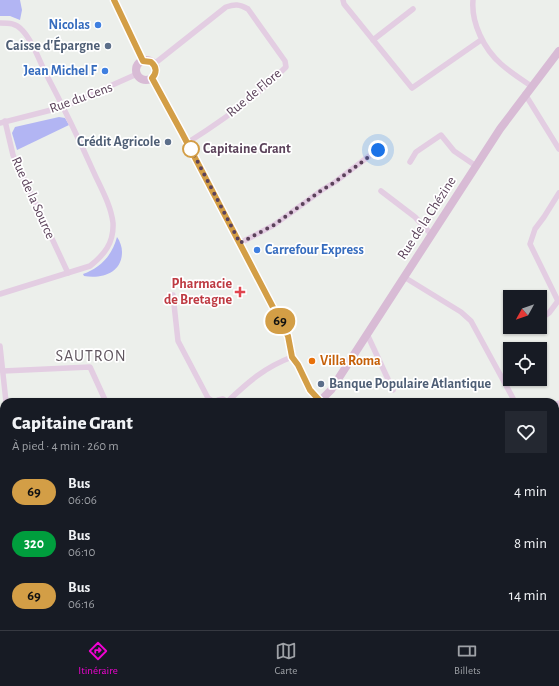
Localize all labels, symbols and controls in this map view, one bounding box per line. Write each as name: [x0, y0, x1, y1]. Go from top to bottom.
place label: Nicolas: [49, 18, 90, 32]
marker: Nicolas: [93, 20, 103, 30]
place label: Caisse d'Épargne: [6, 36, 100, 53]
marker: Caisse d'Épargne: [103, 41, 113, 51]
place label: Jean Michel F: [23, 64, 98, 78]
marker: Jean Michel F: [100, 66, 110, 76]
street label: Rue de Flore: [224, 66, 284, 120]
street label: Rue du Cens: [48, 80, 114, 116]
place label: Crédit Agricole: [77, 135, 160, 149]
marker: Crédit Agricole: [163, 137, 173, 147]
marker: Capitaine Grant: [182, 140, 200, 158]
your location: [368, 140, 388, 160]
place label: Capitaine Grant: [203, 142, 291, 156]
street label: Rue de la Source: [9, 155, 57, 241]
street label: Rue de la Chézine: [395, 174, 459, 262]
place label: Carrefour Express: [265, 243, 364, 257]
marker: Carrefour Express: [252, 245, 262, 255]
place label: Pharmacie de Bretagne: [164, 277, 232, 307]
marker: Pharmacie de Bretagne: [235, 287, 245, 297]
north arrow: [503, 290, 547, 334]
map controls: [503, 290, 547, 386]
line badge: 69: [262, 308, 298, 334]
text: 69: [273, 314, 287, 328]
button: locate: [503, 342, 547, 386]
district label: SAUTRON: [55, 348, 127, 364]
place label: Villa Roma: [320, 354, 381, 368]
marker: Villa Roma: [307, 356, 317, 366]
place label: Banque Populaire Atlantique: [329, 377, 491, 391]
marker: Banque Populaire Atlantique: [316, 379, 326, 389]
button: heart: [505, 411, 547, 453]
text: Capitaine Grant: [12, 414, 133, 433]
text: À pied · 4 min · 260 m: [12, 440, 119, 453]
text: Bus: [68, 476, 90, 491]
text: 4 min: [514, 484, 547, 499]
text: 69: [27, 485, 41, 499]
text: 06:06: [68, 494, 97, 507]
text: Bus: [68, 528, 90, 543]
text: 8 min: [514, 536, 547, 551]
text: 320: [24, 537, 44, 551]
text: 06:10: [68, 546, 95, 559]
text: Bus: [68, 580, 90, 595]
text: 14 min: [509, 588, 547, 603]
text: 69: [27, 589, 41, 603]
text: 06:16: [68, 598, 95, 611]
tab: Itinéraire: [78, 640, 118, 677]
tab: Carte: [275, 640, 297, 677]
tab: Billets: [454, 640, 481, 677]

